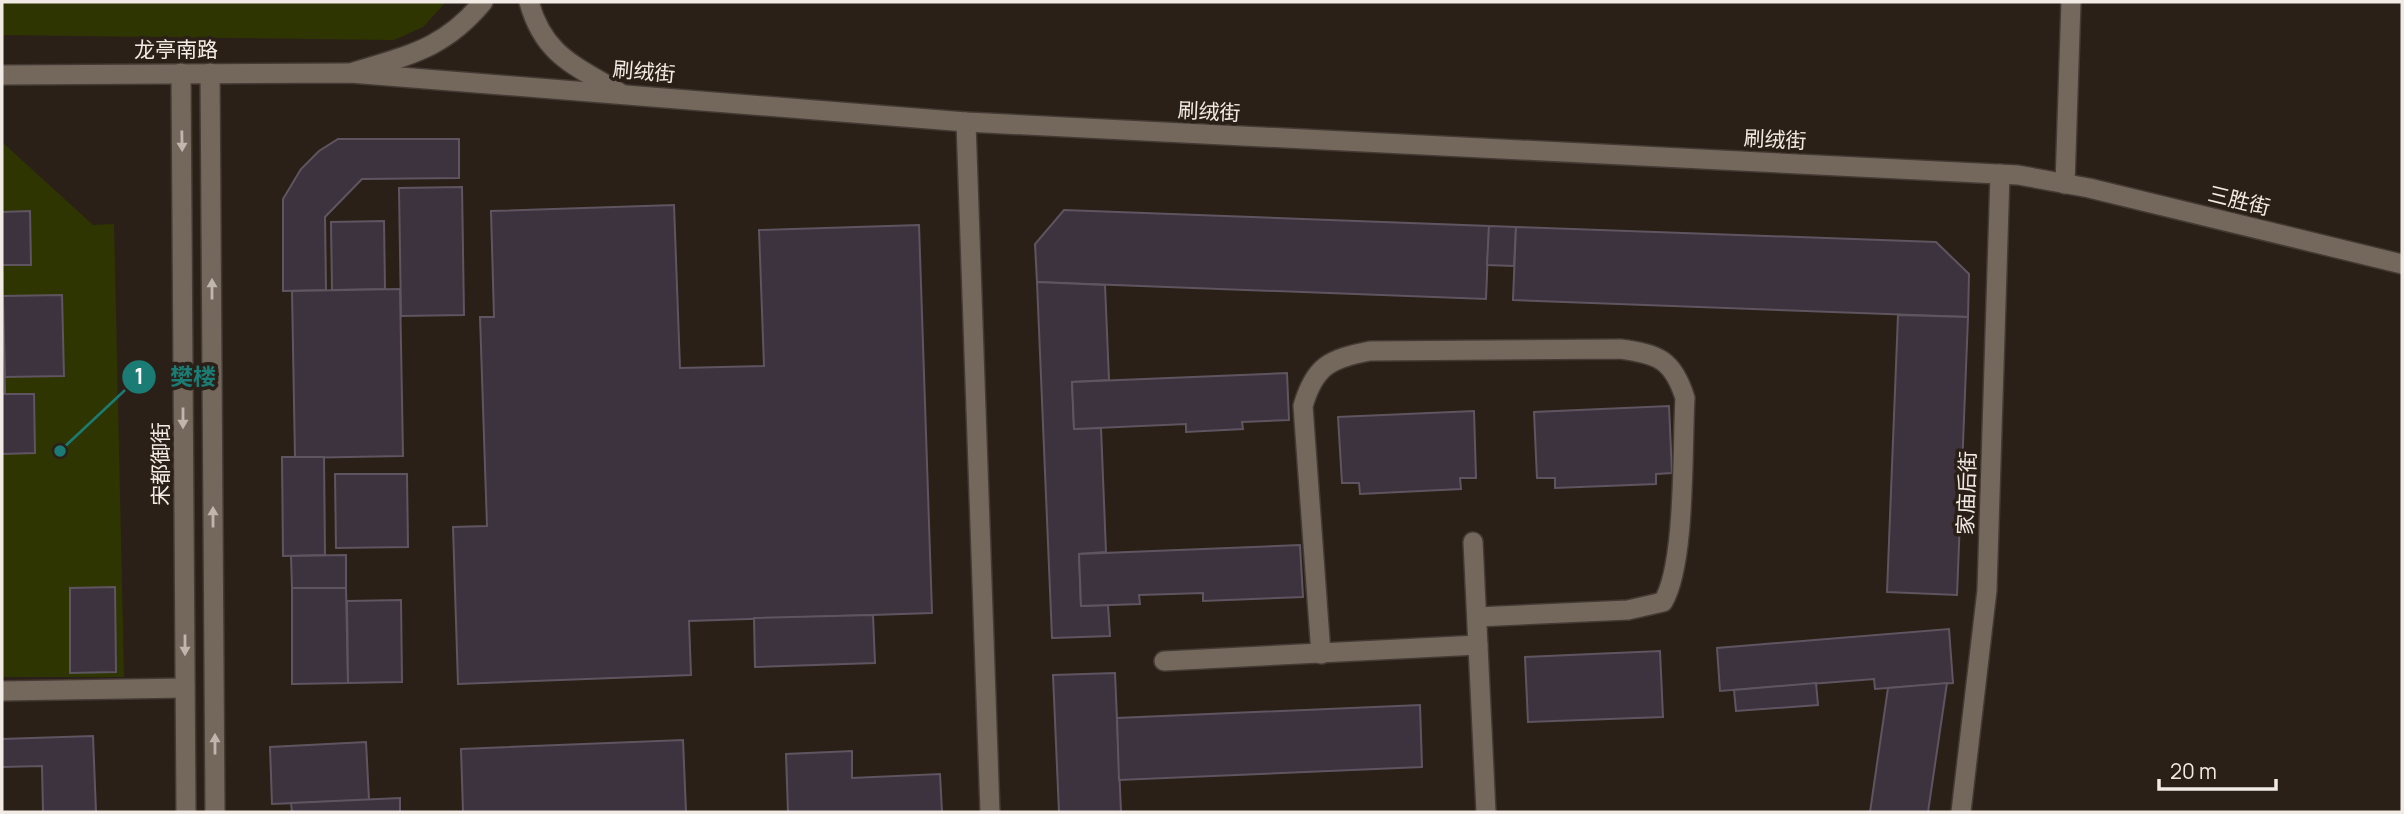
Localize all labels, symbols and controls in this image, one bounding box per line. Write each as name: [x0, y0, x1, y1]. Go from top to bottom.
street label: 龙亭南路: [134, 35, 218, 63]
street label: 刷绒街: [611, 54, 677, 88]
street label: 刷绒街: [1177, 95, 1241, 127]
street label: 刷绒街: [1743, 123, 1807, 155]
one-way arrow: [176, 130, 187, 152]
street label: 三胜街: [2205, 179, 2273, 221]
one-way arrow: [206, 278, 218, 300]
callout: 樊楼: [121, 355, 230, 399]
text: 樊楼: [170, 360, 216, 392]
text: 1: [134, 362, 144, 390]
one-way arrow: [177, 407, 189, 429]
street label: 宋都御街: [146, 422, 174, 506]
street label: 家庙后街: [1951, 451, 1981, 535]
one-way arrow: [207, 505, 219, 527]
one-way arrow: [179, 634, 191, 656]
one-way arrow: [209, 733, 221, 755]
scale bar: [2159, 748, 2276, 792]
text: 20 m: [2170, 757, 2217, 785]

